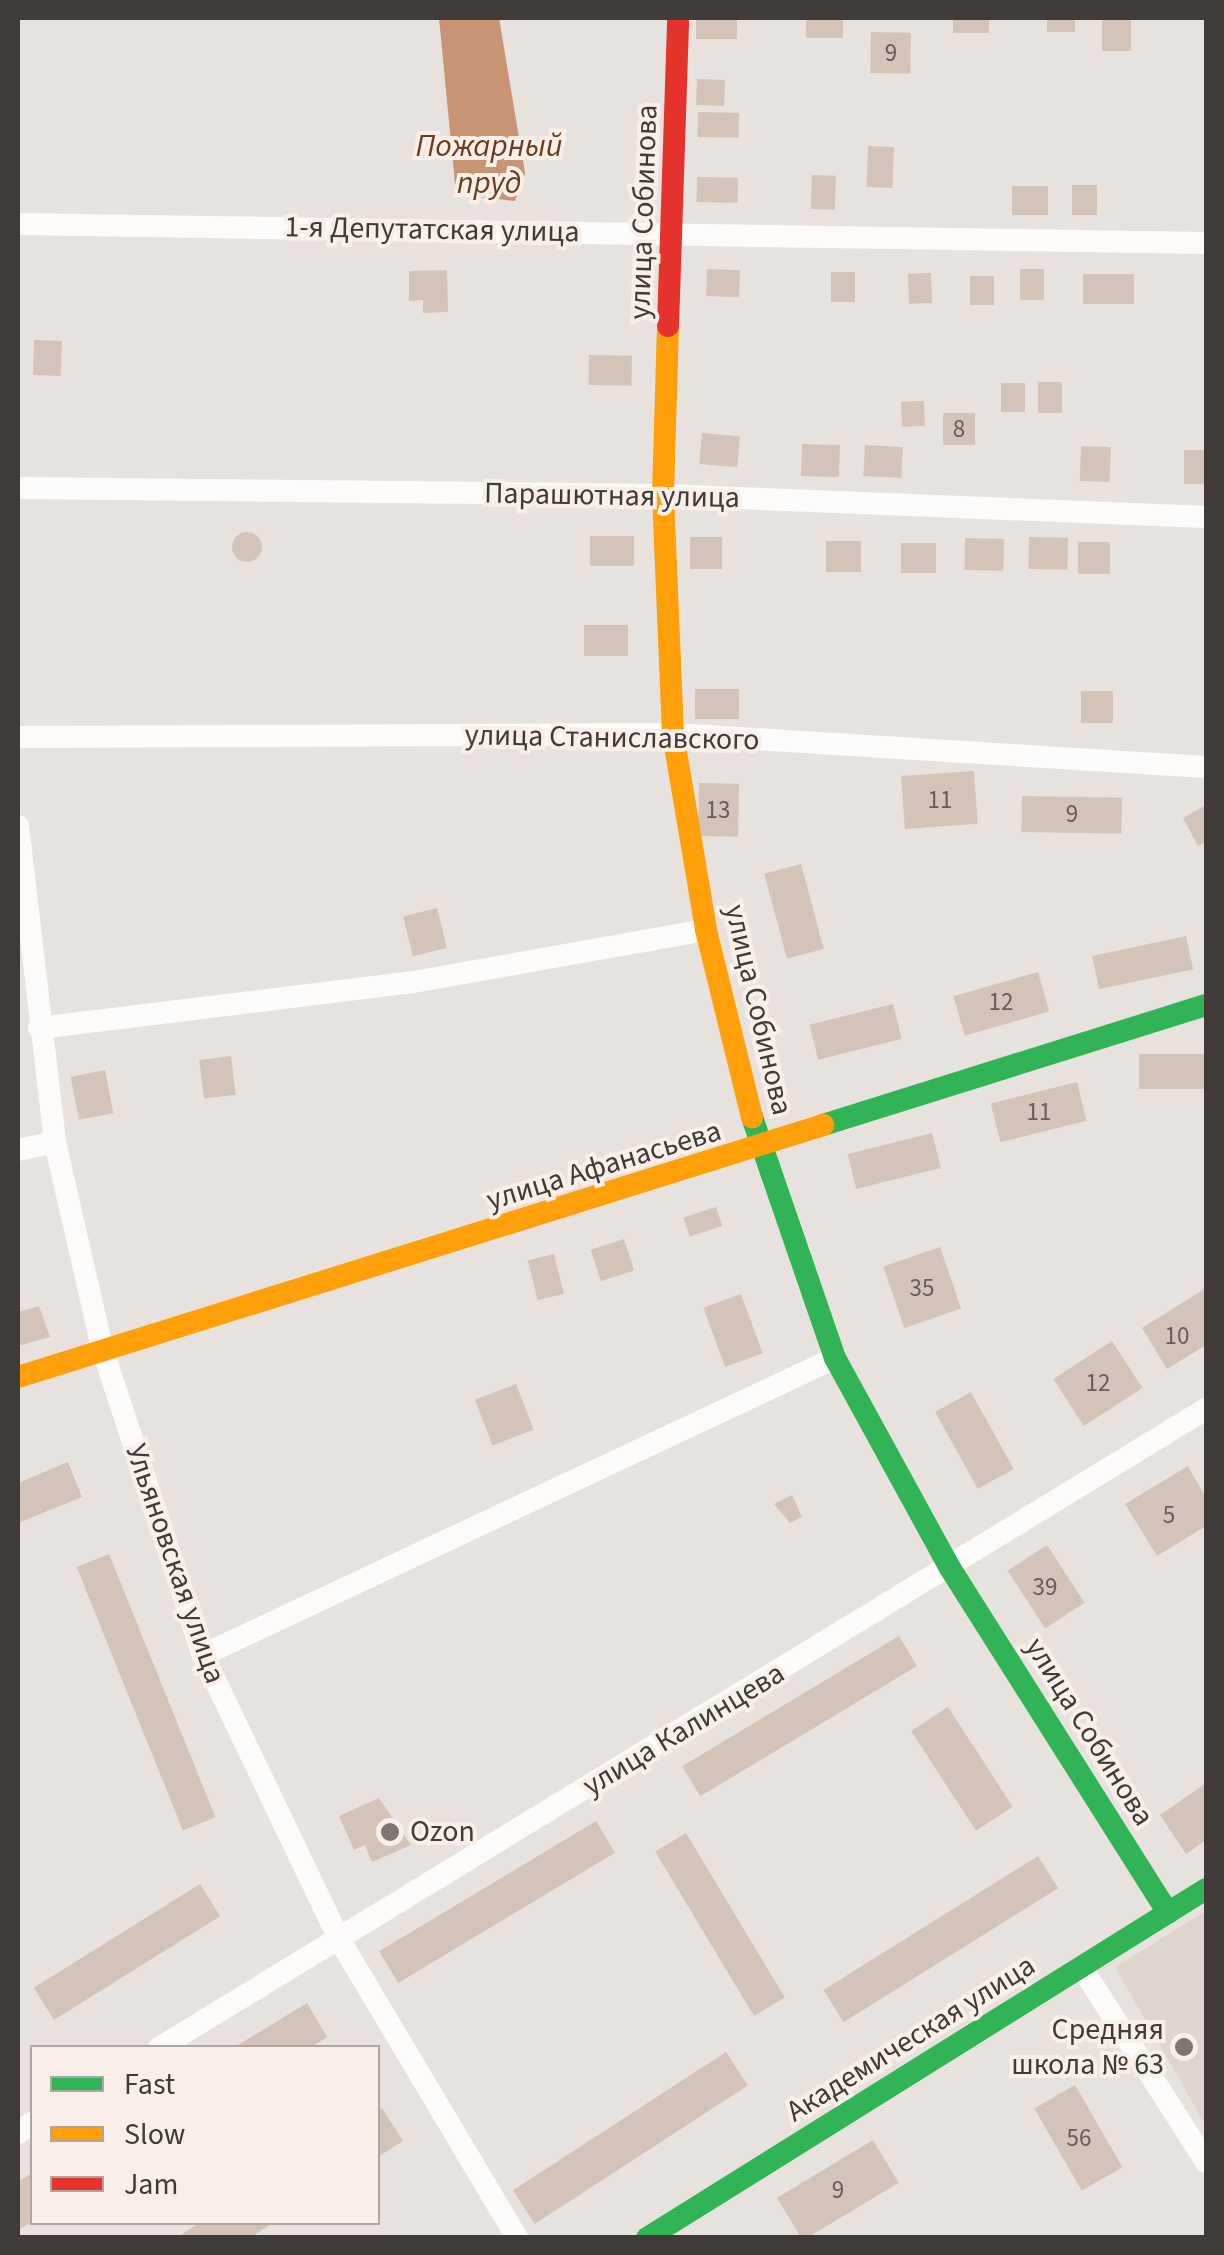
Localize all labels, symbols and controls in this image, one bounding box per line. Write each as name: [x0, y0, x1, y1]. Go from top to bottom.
house number: 9: [885, 38, 897, 68]
street label: улица Собинова: [622, 104, 666, 320]
water label: Пожарный пруд: [415, 128, 563, 203]
street label: 1-я Депутатская улица: [284, 209, 580, 251]
house number: 8: [953, 414, 965, 444]
street label: Парашютная улица: [484, 476, 740, 516]
street label: улица Станиславского: [464, 717, 760, 759]
house number: 11: [928, 785, 952, 815]
house number: 13: [706, 795, 730, 825]
house number: 9: [1066, 799, 1078, 829]
street label: улица Собинова: [716, 901, 800, 1119]
house number: 12: [989, 987, 1013, 1017]
house number: 11: [1027, 1097, 1051, 1127]
street label: улица Афанасьева: [482, 1113, 726, 1219]
house number: 35: [910, 1273, 934, 1303]
house number: 10: [1165, 1321, 1189, 1351]
house number: 12: [1086, 1368, 1110, 1398]
street label: Ульяновская улица: [117, 1440, 233, 1688]
house number: 5: [1163, 1500, 1175, 1530]
house number: 39: [1033, 1572, 1057, 1602]
street label: улица Собинова: [1017, 1631, 1161, 1833]
street label: улица Калинцева: [577, 1656, 791, 1804]
place label: Ozon: [410, 1814, 475, 1850]
marker: Ozon: [379, 1821, 401, 1843]
street label: Академическая улица: [780, 1948, 1042, 2130]
place label: Средняя школа № 63: [1011, 2012, 1164, 2082]
marker: Средняя школа № 63: [1173, 2036, 1195, 2058]
legend: [30, 2045, 380, 2225]
text: Fast: [124, 2063, 175, 2106]
text: Slow: [124, 2113, 185, 2156]
house number: 56: [1067, 2123, 1091, 2153]
text: Jam: [124, 2163, 178, 2206]
house number: 9: [832, 2175, 844, 2205]

